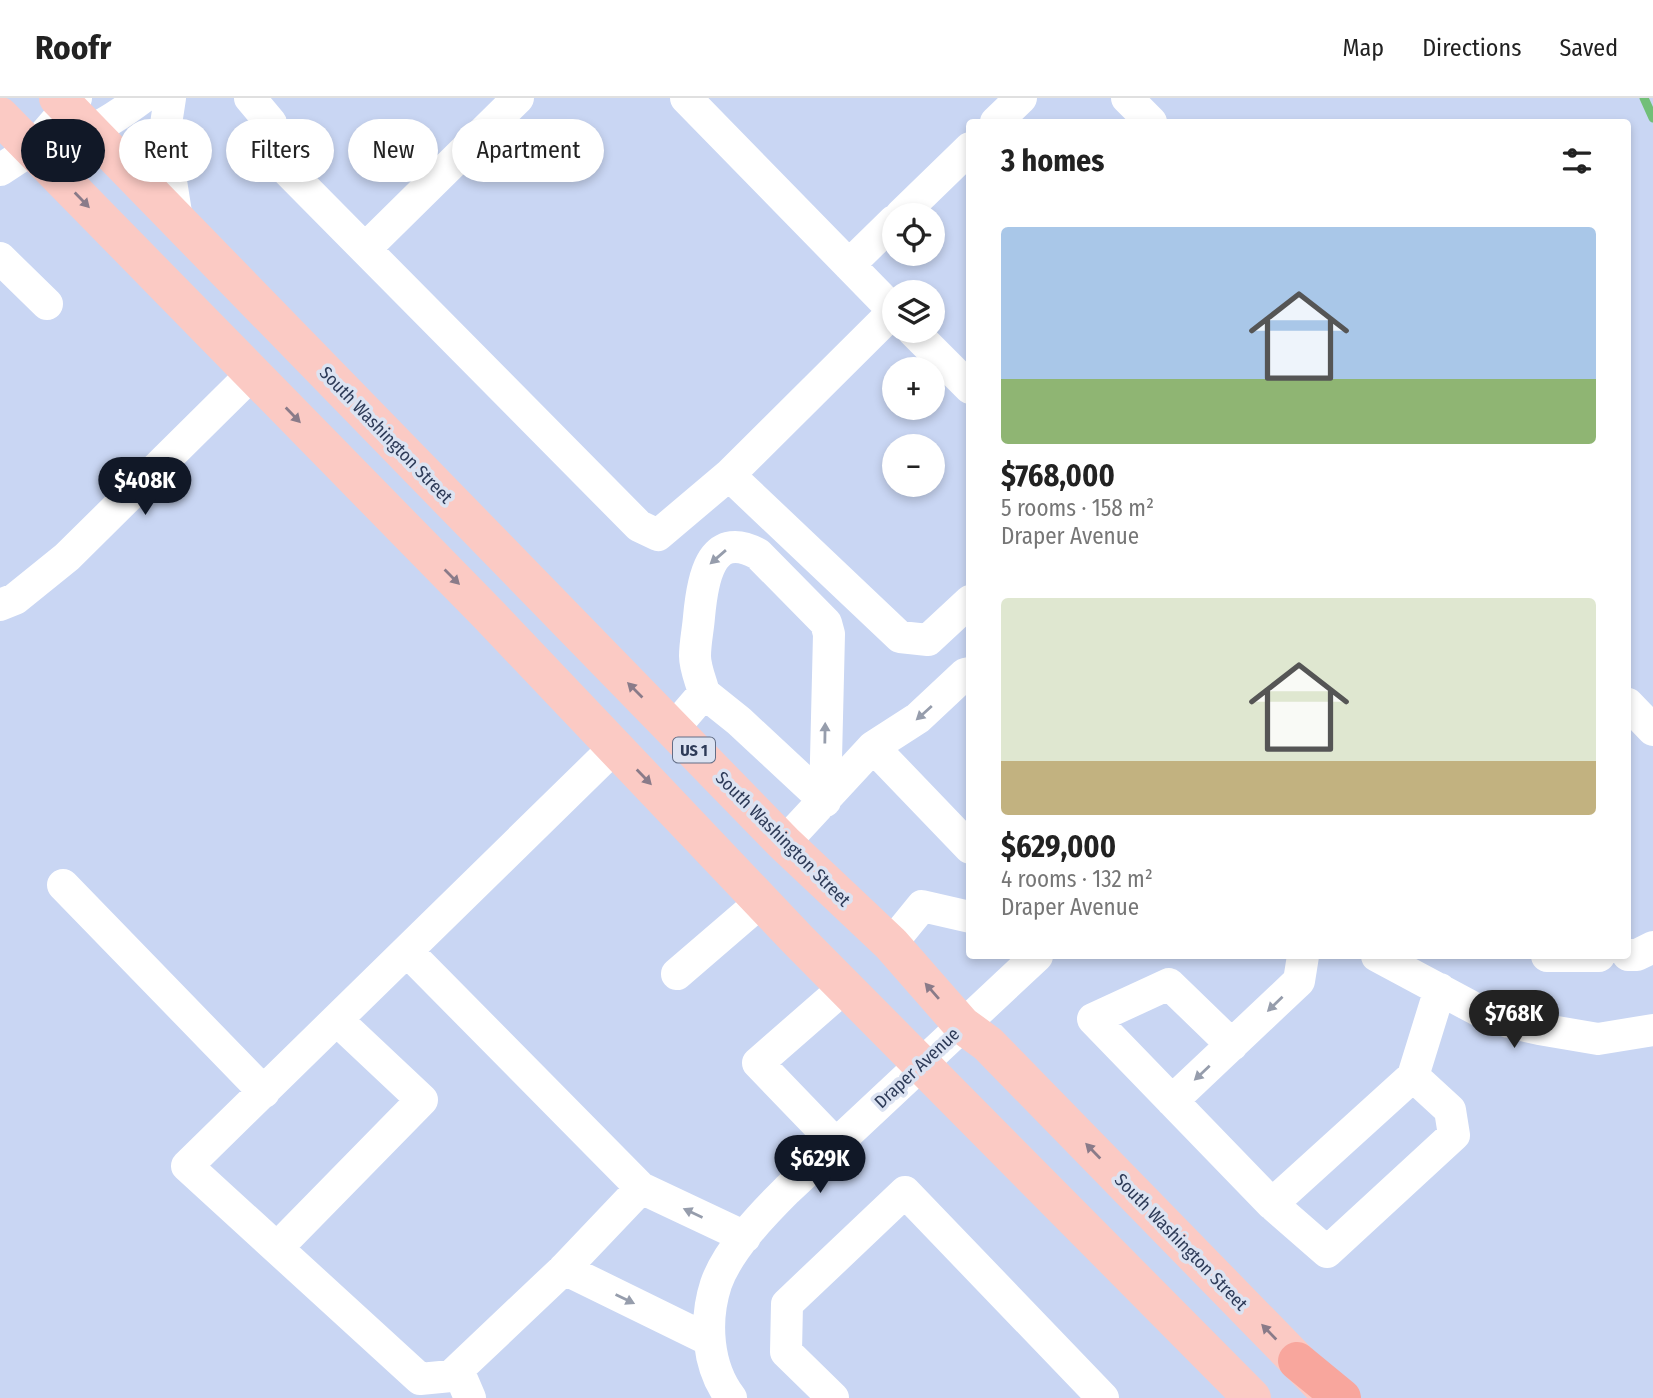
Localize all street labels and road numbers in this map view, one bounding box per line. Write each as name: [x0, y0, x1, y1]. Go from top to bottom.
street label: South Washington Street: [315, 362, 457, 508]
road number: US 1: [673, 737, 715, 762]
street label: South Washington Street: [711, 767, 855, 911]
street label: Draper Avenue: [870, 1023, 964, 1113]
street label: South Washington Street: [1110, 1169, 1252, 1315]

